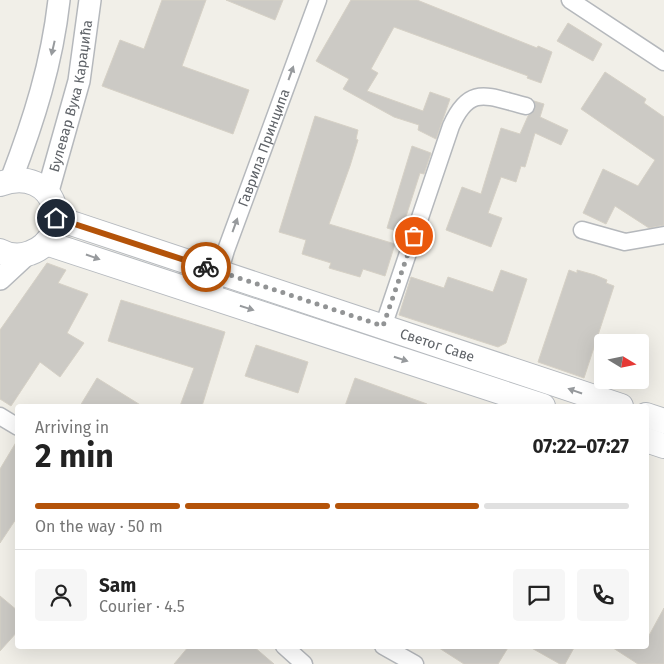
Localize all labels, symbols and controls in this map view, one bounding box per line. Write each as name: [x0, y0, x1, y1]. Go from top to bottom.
street label: Булевар Вука Караџића: [45, 19, 96, 174]
one-way arrow: [49, 41, 57, 56]
one-way arrow: [287, 65, 295, 80]
street label: Гаврила Принципа: [234, 86, 293, 209]
pin: [35, 197, 77, 239]
icon: home: [42, 204, 70, 232]
pin: [393, 215, 435, 257]
one-way arrow: [232, 218, 239, 233]
icon: bag: [400, 222, 428, 250]
courier: [181, 242, 231, 292]
one-way arrow: [86, 253, 101, 261]
icon: bike: [192, 253, 220, 281]
one-way arrow: [240, 305, 255, 313]
street label: Светог Саве: [398, 325, 477, 365]
north arrow: [594, 334, 649, 389]
map controls: [594, 334, 649, 389]
one-way arrow: [394, 356, 409, 364]
one-way arrow: [567, 387, 582, 394]
text: Arriving in: [35, 418, 109, 437]
text: 07:22–07:27: [533, 435, 629, 458]
text: 2 min: [35, 437, 114, 475]
text: On the way · 50 m: [35, 517, 163, 536]
button: person: [35, 569, 87, 621]
button: chat: [513, 569, 565, 621]
button: phone: [577, 569, 629, 621]
text: Sam: [99, 574, 136, 597]
text: Courier · 4.5: [99, 597, 185, 616]

